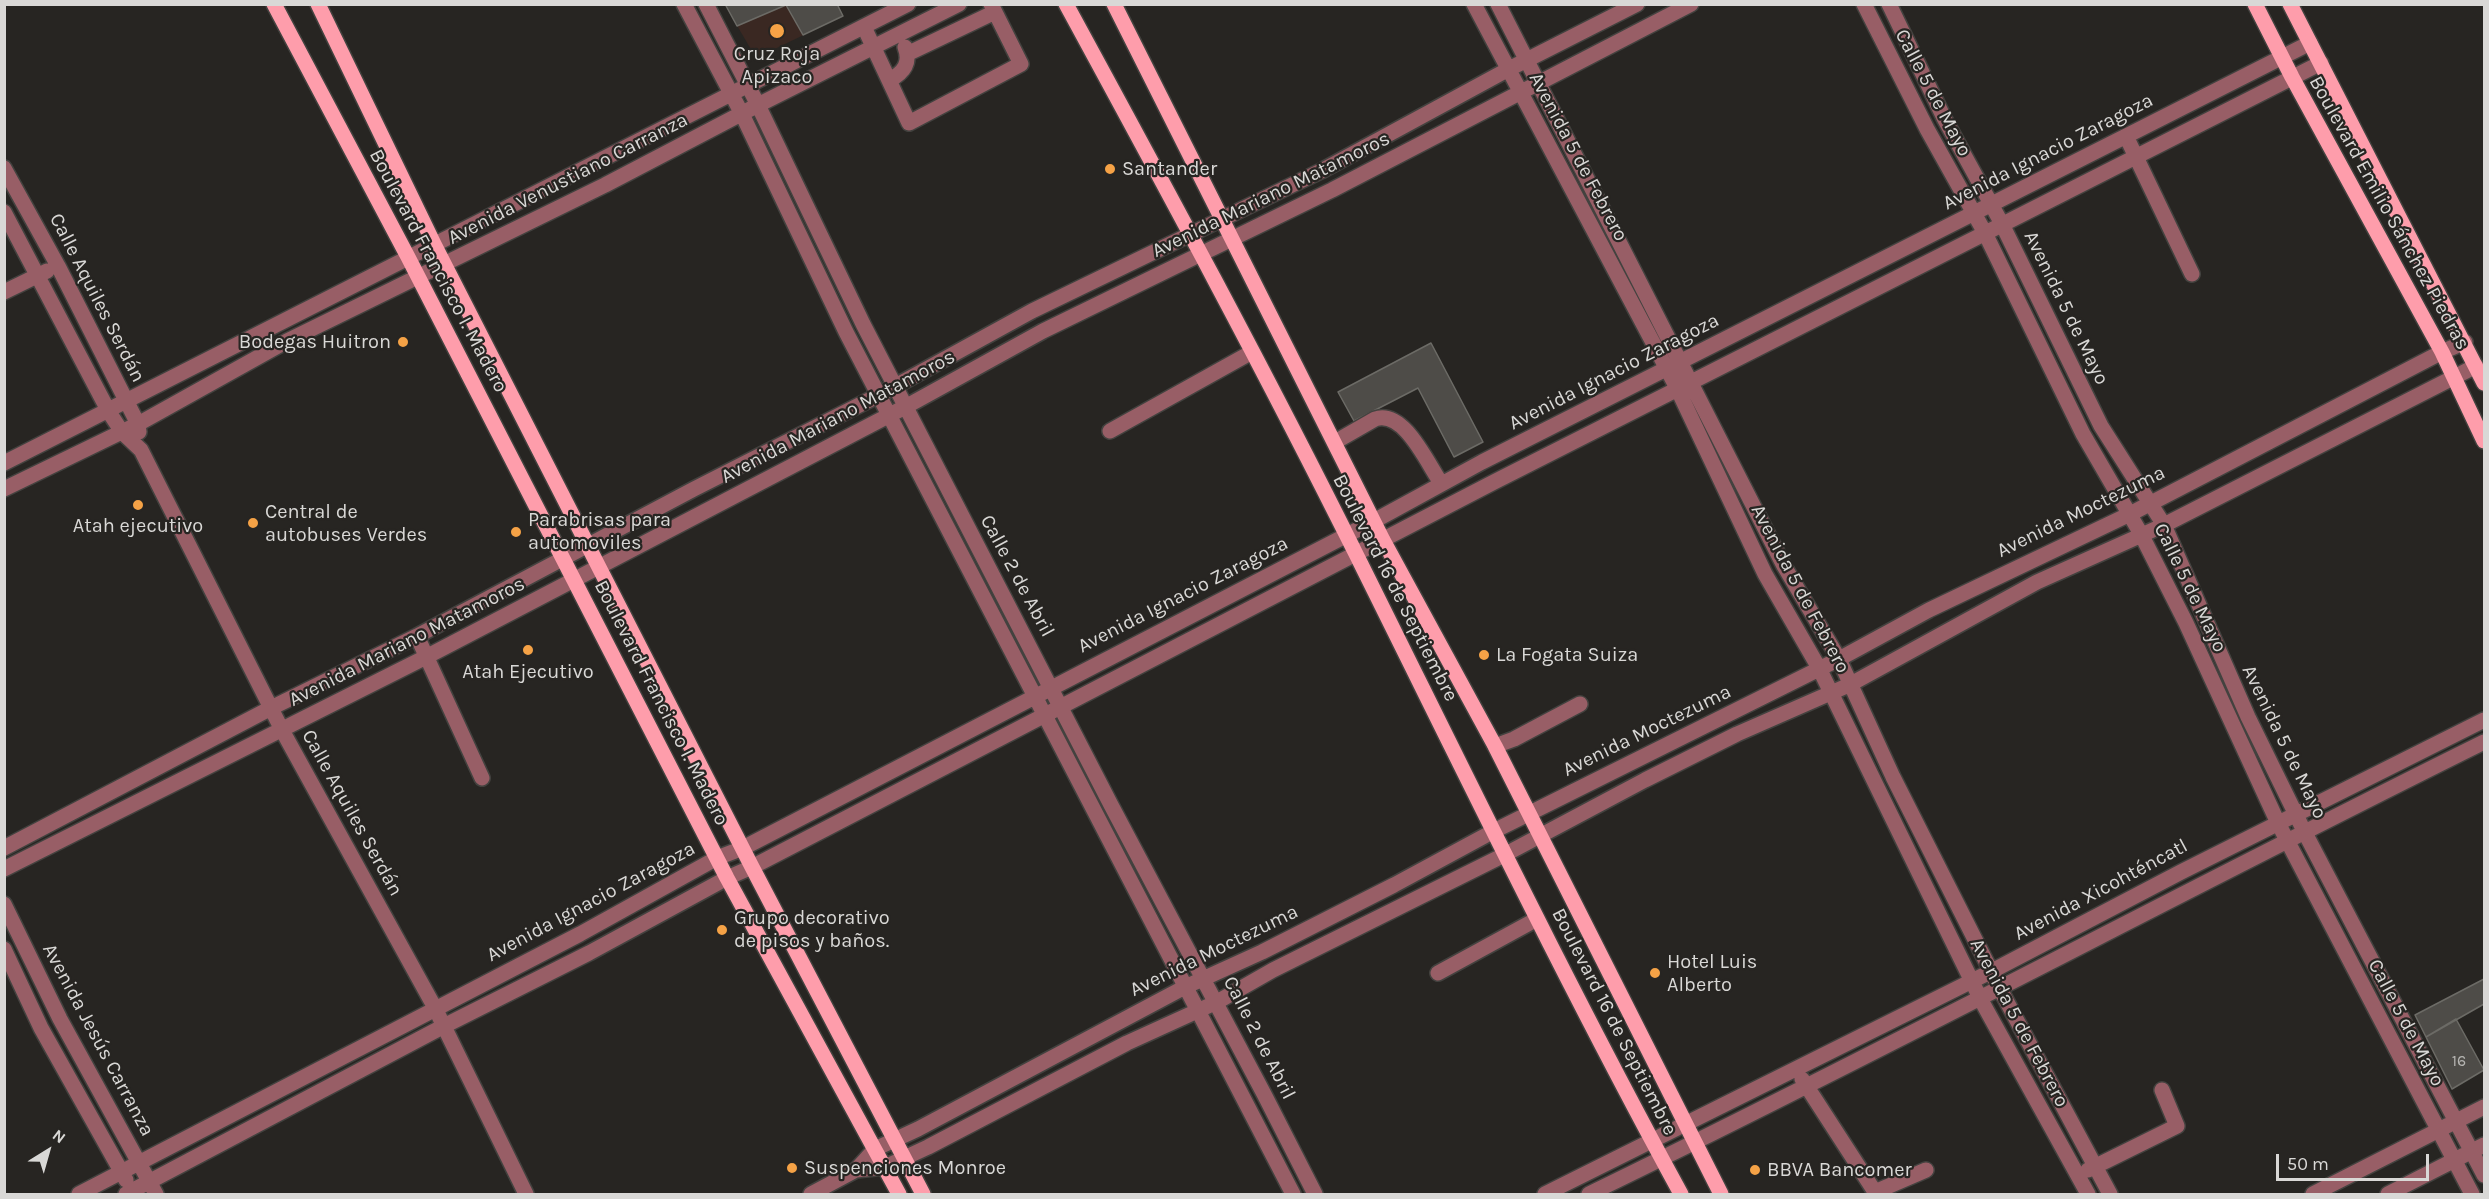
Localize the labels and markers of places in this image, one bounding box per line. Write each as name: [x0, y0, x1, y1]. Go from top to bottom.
marker: Cruz Roja Apizaco: [768, 22, 786, 40]
place label: Cruz Roja Apizaco: [734, 42, 820, 89]
place label: Santander: [1122, 157, 1217, 181]
marker: Santander: [1103, 162, 1117, 176]
place label: Bodegas Huitron: [239, 330, 391, 354]
marker: Bodegas Huitron: [396, 335, 410, 349]
marker: Atah ejecutivo: [131, 498, 145, 512]
place label: Central de autobuses Verdes: [265, 500, 427, 547]
place label: Parabrisas para automoviles: [528, 508, 671, 555]
place label: Atah ejecutivo: [73, 514, 203, 538]
marker: Central de autobuses Verdes: [246, 516, 260, 530]
marker: Parabrisas para automoviles: [509, 525, 523, 539]
marker: Atah Ejecutivo: [521, 643, 535, 657]
place label: La Fogata Suiza: [1496, 643, 1638, 667]
marker: La Fogata Suiza: [1477, 648, 1491, 662]
place label: Atah Ejecutivo: [462, 660, 594, 684]
place label: Grupo decorativo de pisos y baños.: [734, 906, 890, 953]
marker: Grupo decorativo de pisos y baños.: [715, 923, 729, 937]
place label: Hotel Luis Alberto: [1667, 950, 1757, 997]
marker: Hotel Luis Alberto: [1648, 966, 1662, 980]
place label: Suspenciones Monroe: [804, 1156, 1006, 1180]
place label: BBVA Bancomer: [1767, 1158, 1912, 1182]
marker: Suspenciones Monroe: [785, 1161, 799, 1175]
marker: BBVA Bancomer: [1748, 1163, 1762, 1177]

